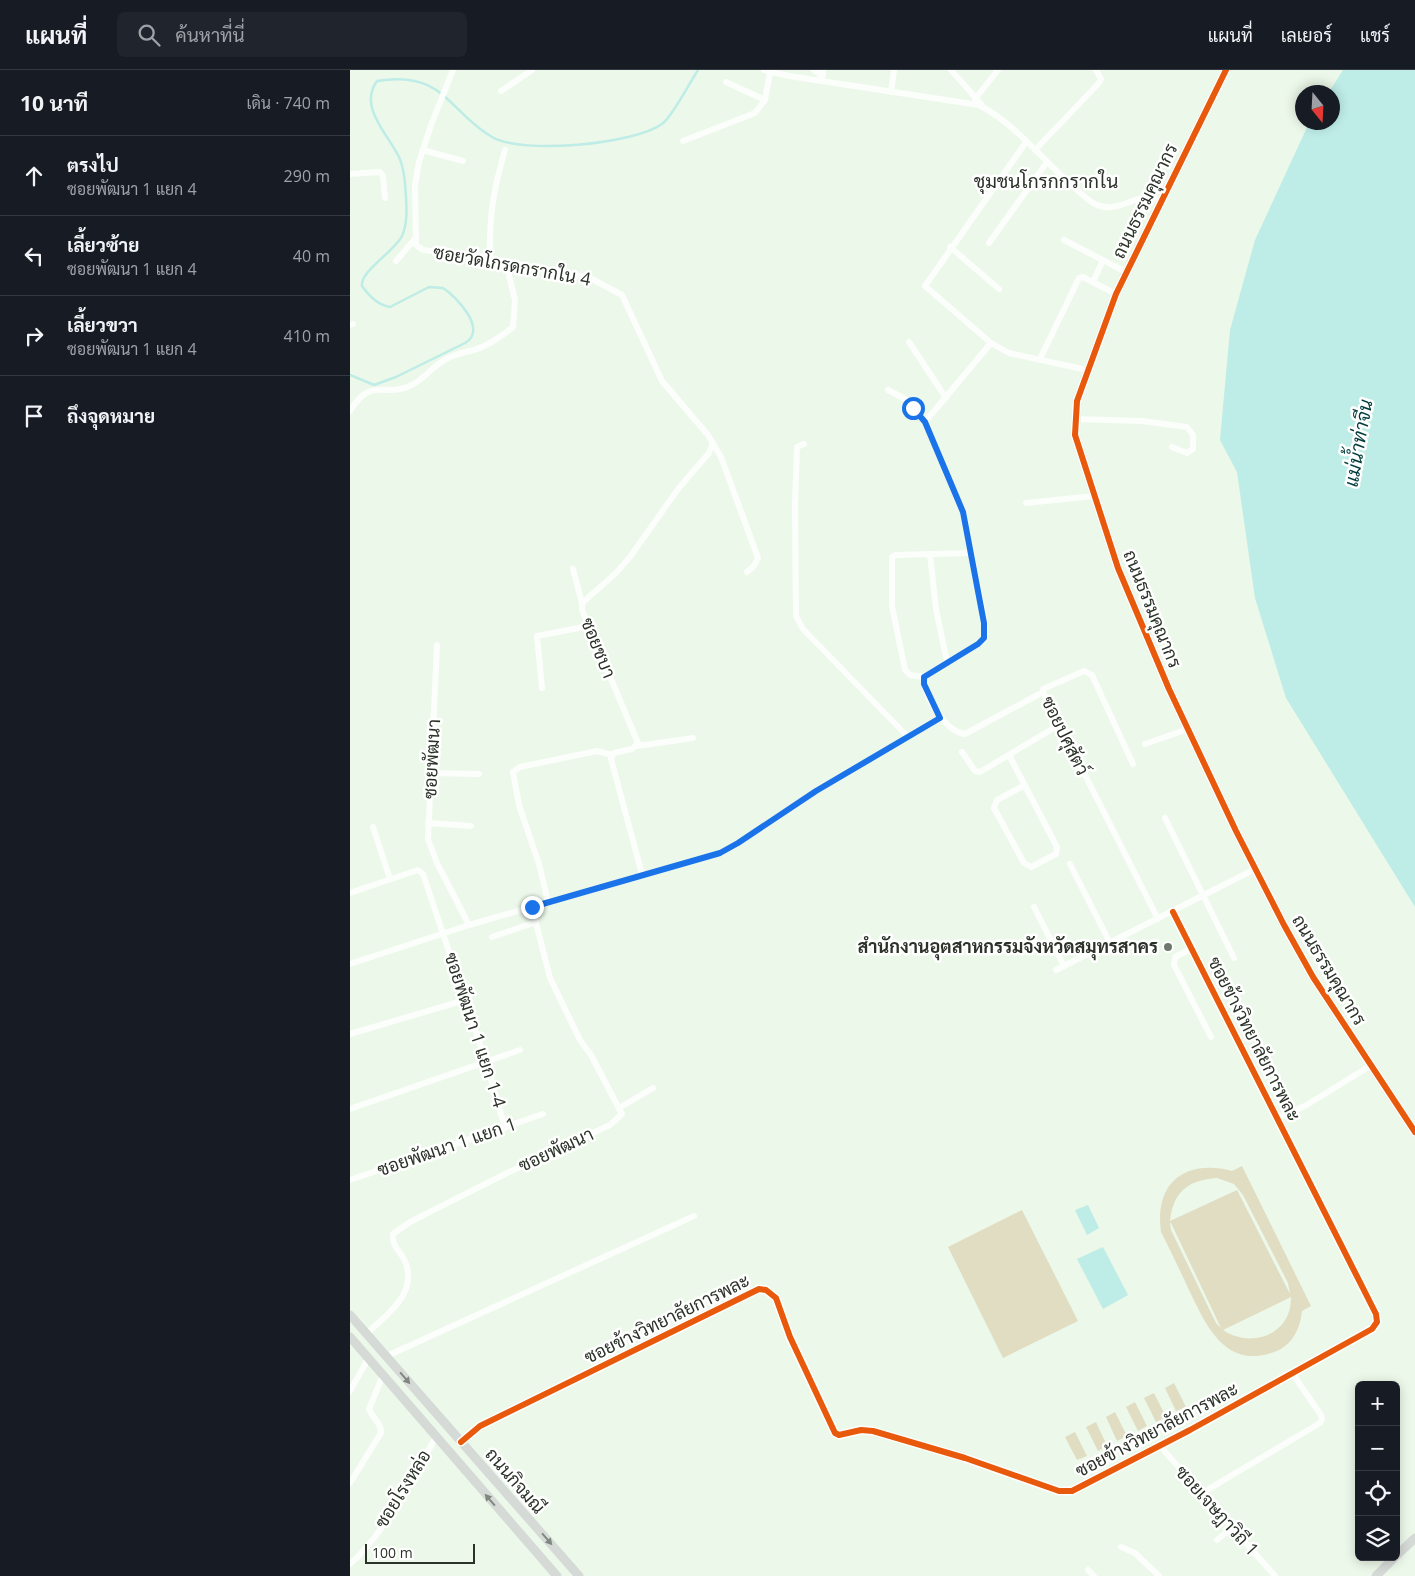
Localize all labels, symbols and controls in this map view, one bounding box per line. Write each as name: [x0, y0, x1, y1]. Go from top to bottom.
search box: [117, 12, 467, 57]
text: แผนที่: [25, 18, 87, 51]
icon: search: [135, 21, 163, 49]
text: ค้นหาที่นี่: [175, 22, 245, 48]
text: แผนที่: [1208, 23, 1253, 47]
text: เลเยอร์: [1281, 23, 1332, 47]
text: แชร์: [1360, 23, 1390, 47]
north arrow: [1295, 85, 1340, 130]
text: 10 นาที: [20, 89, 88, 117]
text: เดิน · 740 m: [246, 92, 330, 114]
street label: ถนนธรรมคุณากร: [1106, 139, 1183, 263]
text: ตรงไป: [67, 152, 119, 178]
icon: ahead: [20, 162, 48, 190]
text: 290 m: [284, 165, 330, 187]
district label: ชุมชนโกรกกรากใน: [974, 168, 1118, 194]
text: ซอยพัฒนา 1 แยก 4: [67, 178, 197, 200]
text: เลี้ยวซ้าย: [67, 232, 139, 258]
street label: ซอยวัดโกรดกรากใน 4: [431, 239, 593, 291]
icon: left: [20, 242, 48, 270]
text: 40 m: [293, 245, 330, 267]
text: ซอยพัฒนา 1 แยก 4: [67, 258, 197, 280]
text: เลี้ยวขวา: [67, 312, 138, 338]
icon: right: [20, 322, 48, 350]
text: 410 m: [284, 325, 330, 347]
text: ซอยพัฒนา 1 แยก 4: [67, 338, 197, 360]
route start: [902, 397, 925, 420]
water label: แม่น้ำท่าจีน: [1336, 397, 1378, 489]
icon: arrive: [20, 402, 48, 430]
text: ถึงจุดหมาย: [67, 403, 155, 429]
street label: ถนนธรรมคุณากร: [1117, 546, 1188, 672]
street label: ซอยชบา: [576, 614, 622, 681]
street label: ซอยปศุสัตว์: [1036, 692, 1095, 780]
street label: ซอยพัฒนา: [417, 718, 445, 800]
route end: [521, 896, 544, 919]
street label: ถนนธรรมคุณากร: [1286, 910, 1373, 1030]
place label: สำนักงานอุตสาหกรรมจังหวัดสมุทรสาคร: [858, 934, 1158, 961]
marker: สำนักงานอุตสาหกรรมจังหวัดสมุทรสาคร: [1162, 941, 1174, 953]
street label: ซอยพัฒนา 1 แยก 1-4: [440, 949, 512, 1110]
street label: ซอยข้างวิทยาลัยการพละ: [1203, 952, 1307, 1125]
street label: ซอยพัฒนา 1 แยก 1: [374, 1111, 519, 1181]
street label: ซอยพัฒนา: [514, 1121, 597, 1177]
street label: ซอยข้างวิทยาลัยการพละ: [580, 1268, 753, 1369]
one-way arrow: [399, 1371, 411, 1383]
street label: ซอยข้างวิทยาลัยการพละ: [1071, 1376, 1242, 1482]
map controls: [1355, 1381, 1400, 1561]
button: +: [1355, 1381, 1400, 1426]
button: −: [1355, 1426, 1400, 1471]
street label: ถนนกิจมณี: [481, 1442, 551, 1518]
street label: ซอยโรงหล่อ: [369, 1445, 436, 1532]
street label: ซอยเจษฎาวิถี 1: [1170, 1460, 1265, 1561]
button: locate: [1355, 1471, 1400, 1516]
one-way arrow: [485, 1493, 496, 1506]
button: layers: [1355, 1516, 1400, 1561]
one-way arrow: [541, 1533, 553, 1545]
scale bar: [365, 1541, 475, 1564]
text: 100 m: [372, 1543, 413, 1562]

